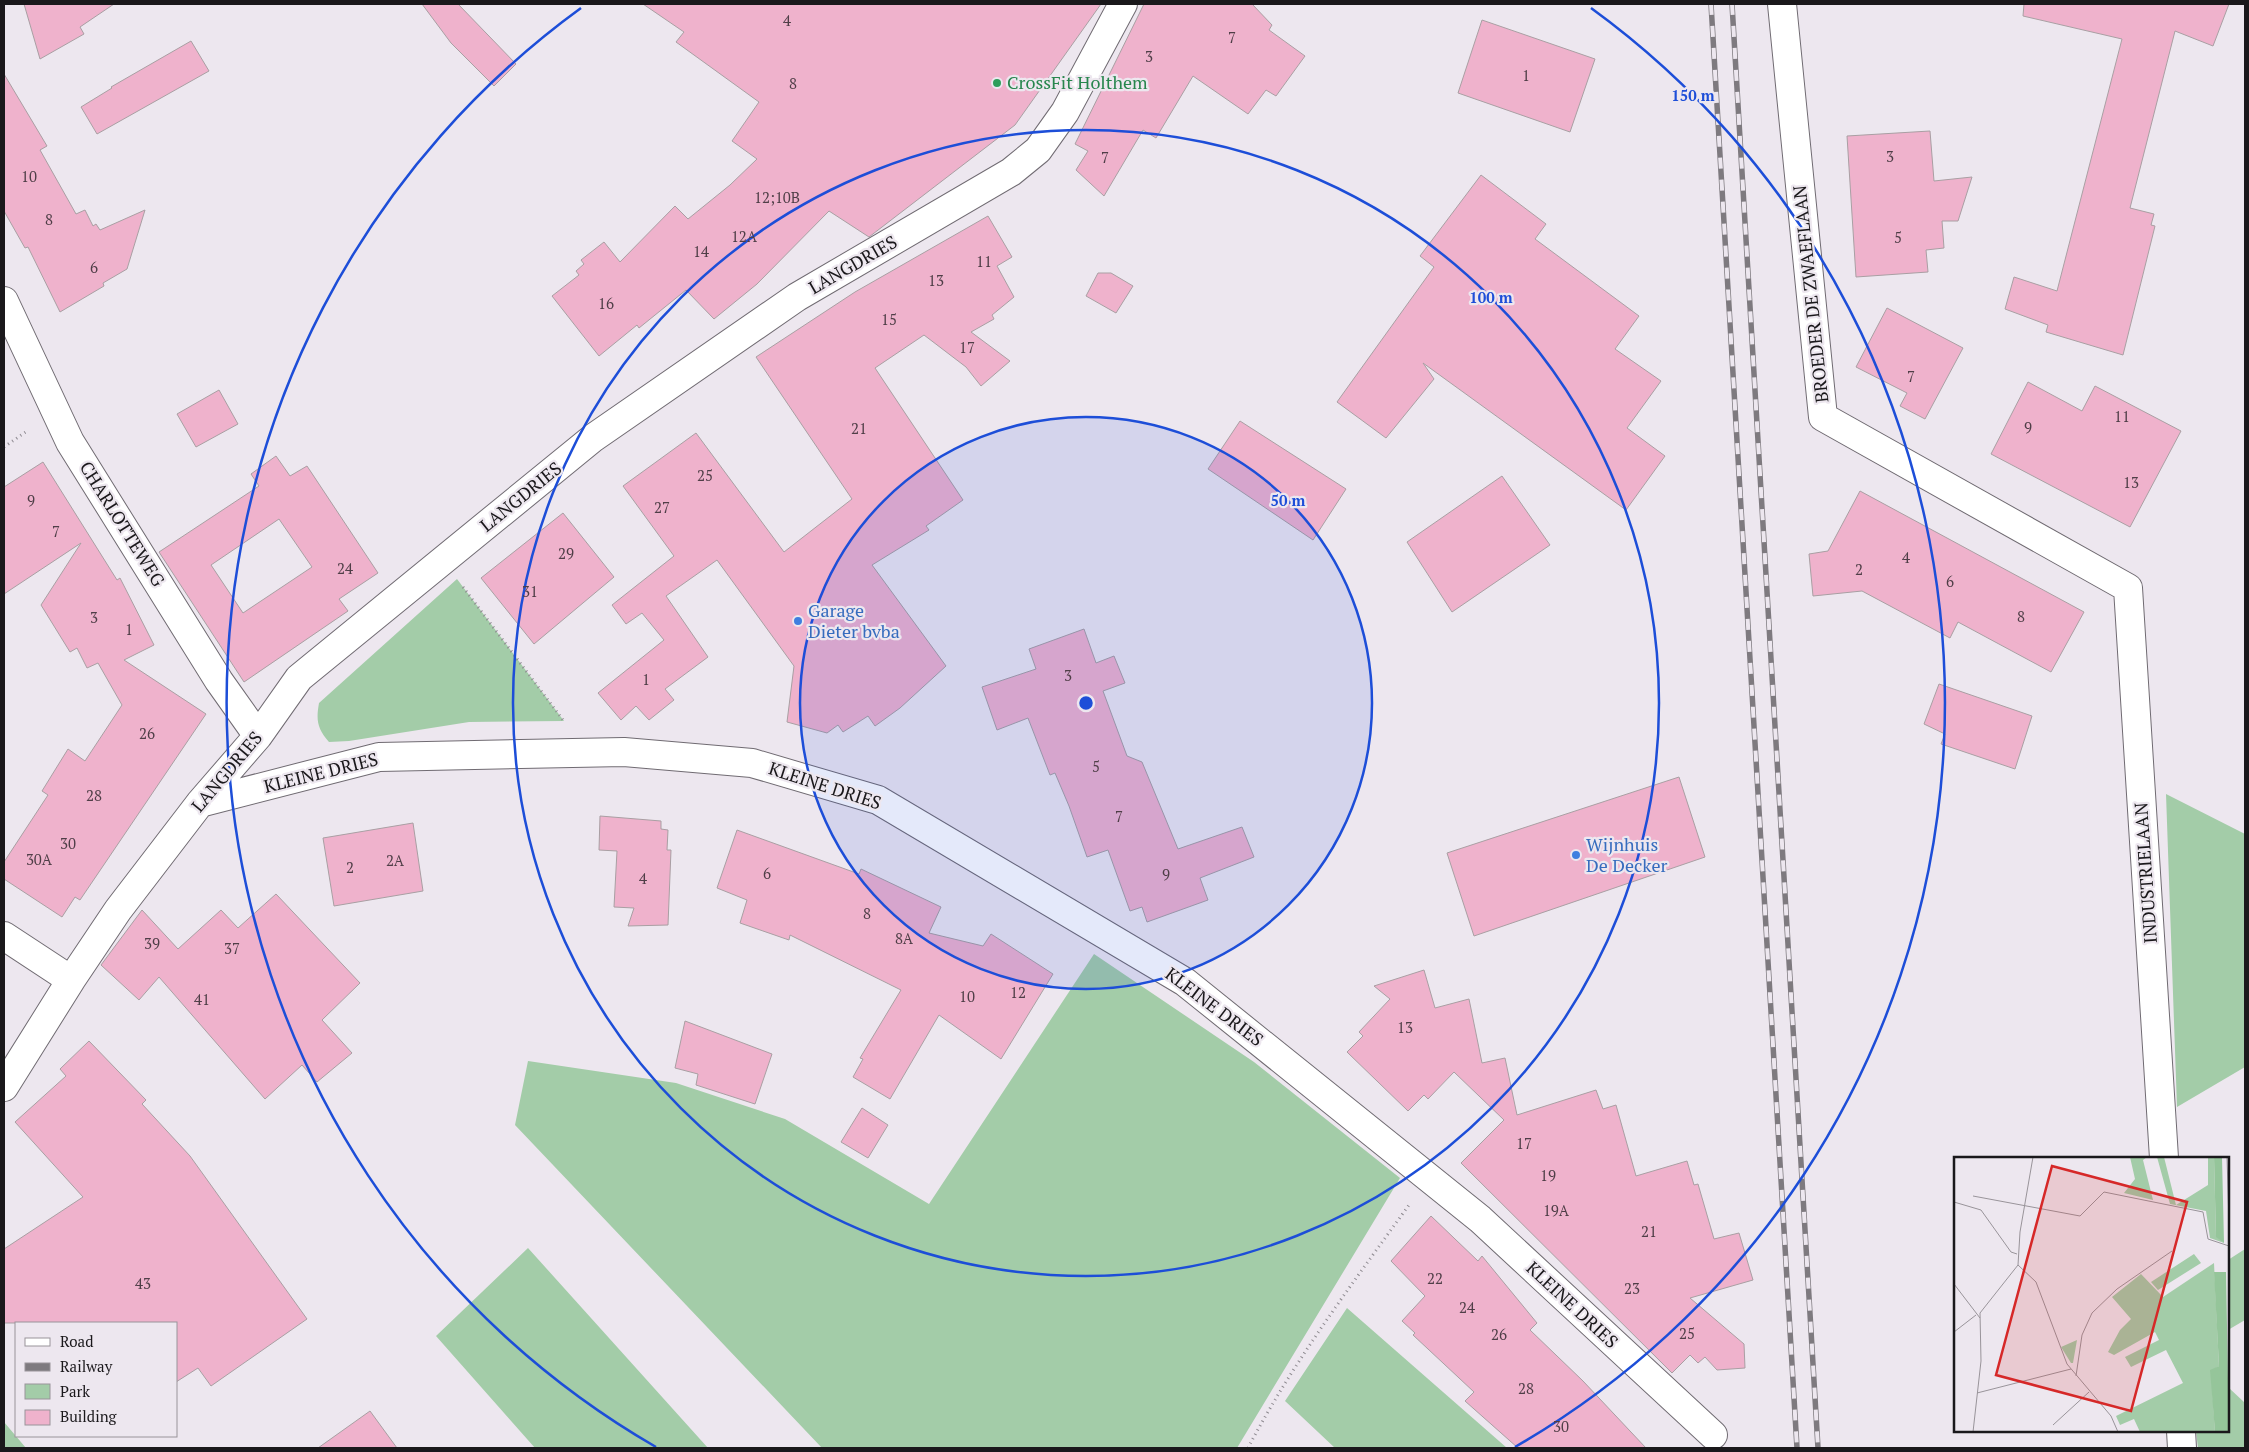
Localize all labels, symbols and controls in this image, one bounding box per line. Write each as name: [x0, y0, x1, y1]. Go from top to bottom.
house number: 4: [783, 10, 791, 30]
house number: 7: [1228, 27, 1236, 47]
house number: 3: [1145, 46, 1153, 66]
house number: 1: [1522, 65, 1530, 85]
place label: CrossFit Holthem: [1007, 70, 1148, 94]
house number: 8: [789, 73, 797, 93]
marker: CrossFit Holthem: [991, 77, 1003, 89]
text: 150 m: [1671, 85, 1715, 105]
house number: 3: [1886, 146, 1894, 166]
house number: 7: [1101, 147, 1109, 167]
house number: 10: [21, 166, 37, 186]
street label: BROEDER DE ZWAEFLAAN: [1787, 184, 1833, 404]
house number: 12;10B: [754, 187, 800, 207]
house number: 8: [45, 209, 53, 229]
house number: 12A: [731, 226, 758, 246]
house number: 5: [1894, 227, 1902, 247]
street label: LANGDRIES: [804, 229, 901, 299]
house number: 14: [693, 241, 709, 261]
house number: 11: [976, 251, 992, 271]
house number: 6: [90, 257, 98, 277]
house number: 13: [928, 270, 944, 290]
text: 100 m: [1469, 287, 1513, 307]
house number: 16: [598, 293, 614, 313]
house number: 15: [881, 309, 897, 329]
house number: 17: [959, 337, 975, 357]
house number: 7: [1907, 366, 1915, 386]
house number: 11: [2114, 406, 2130, 426]
house number: 9: [2024, 417, 2032, 437]
house number: 21: [851, 418, 867, 438]
street label: CHARLOTTEWEG: [75, 456, 171, 591]
street label: LANGDRIES: [475, 456, 566, 537]
house number: 25: [697, 465, 713, 485]
house number: 13: [2123, 472, 2139, 492]
house number: 9: [27, 490, 35, 510]
text: 50 m: [1271, 490, 1306, 510]
house number: 27: [654, 497, 670, 517]
house number: 7: [52, 521, 60, 541]
house number: 29: [558, 543, 574, 563]
house number: 4: [1902, 547, 1910, 567]
house number: 24: [337, 558, 353, 578]
house number: 2: [1855, 559, 1863, 579]
house number: 6: [1946, 571, 1954, 591]
house number: 31: [522, 581, 538, 601]
place label: Garage Dieter bvba: [808, 598, 900, 643]
house number: 8: [2017, 606, 2025, 626]
house number: 3: [90, 607, 98, 627]
marker: Garage Dieter bvba: [792, 615, 804, 627]
house number: 1: [125, 619, 133, 639]
house number: 3: [1064, 665, 1072, 685]
house number: 1: [642, 669, 650, 689]
centre of rings: [1077, 694, 1095, 712]
house number: 26: [139, 723, 155, 743]
street label: LANGDRIES: [185, 726, 267, 817]
street label: KLEINE DRIES: [261, 746, 380, 798]
street label: KLEINE DRIES: [766, 756, 885, 815]
house number: 5: [1092, 756, 1100, 776]
house number: 28: [86, 785, 102, 805]
street label: INDUSTRIELAAN: [2128, 802, 2162, 944]
house number: 7: [1115, 806, 1123, 826]
place label: Wijnhuis De Decker: [1586, 832, 1667, 877]
house number: 30: [60, 833, 76, 853]
house number: 30A: [26, 849, 53, 869]
marker: Wijnhuis De Decker: [1570, 849, 1582, 861]
house number: 2A: [386, 850, 405, 870]
house number: 2: [346, 857, 354, 877]
house number: 6: [763, 863, 771, 883]
house number: 9: [1162, 864, 1170, 884]
house number: 4: [639, 868, 647, 888]
house number: 8: [863, 903, 871, 923]
house number: 8A: [895, 928, 914, 948]
house number: 39: [144, 933, 160, 953]
house number: 37: [224, 938, 240, 958]
street label: KLEINE DRIES: [1161, 961, 1269, 1051]
house number: 12: [1010, 982, 1026, 1002]
house number: 10: [959, 986, 975, 1006]
house number: 41: [194, 989, 210, 1009]
house number: 13: [1397, 1017, 1413, 1037]
house number: 17: [1516, 1133, 1532, 1153]
inset map: [1954, 1157, 2229, 1432]
house number: 19: [1540, 1165, 1556, 1185]
house number: 19A: [1543, 1200, 1570, 1220]
house number: 21: [1641, 1221, 1657, 1241]
street label: KLEINE DRIES: [1522, 1256, 1624, 1353]
house number: 22: [1427, 1268, 1443, 1288]
house number: 43: [135, 1273, 151, 1293]
house number: 23: [1624, 1278, 1640, 1298]
house number: 24: [1459, 1297, 1475, 1317]
legend: [15, 1322, 178, 1437]
house number: 25: [1679, 1323, 1695, 1343]
house number: 26: [1491, 1324, 1507, 1344]
text: Road: [60, 1331, 93, 1351]
text: Railway: [60, 1356, 113, 1376]
house number: 28: [1518, 1378, 1534, 1398]
text: Park: [60, 1381, 90, 1401]
text: Building: [60, 1406, 118, 1426]
house number: 30: [1553, 1416, 1569, 1436]

